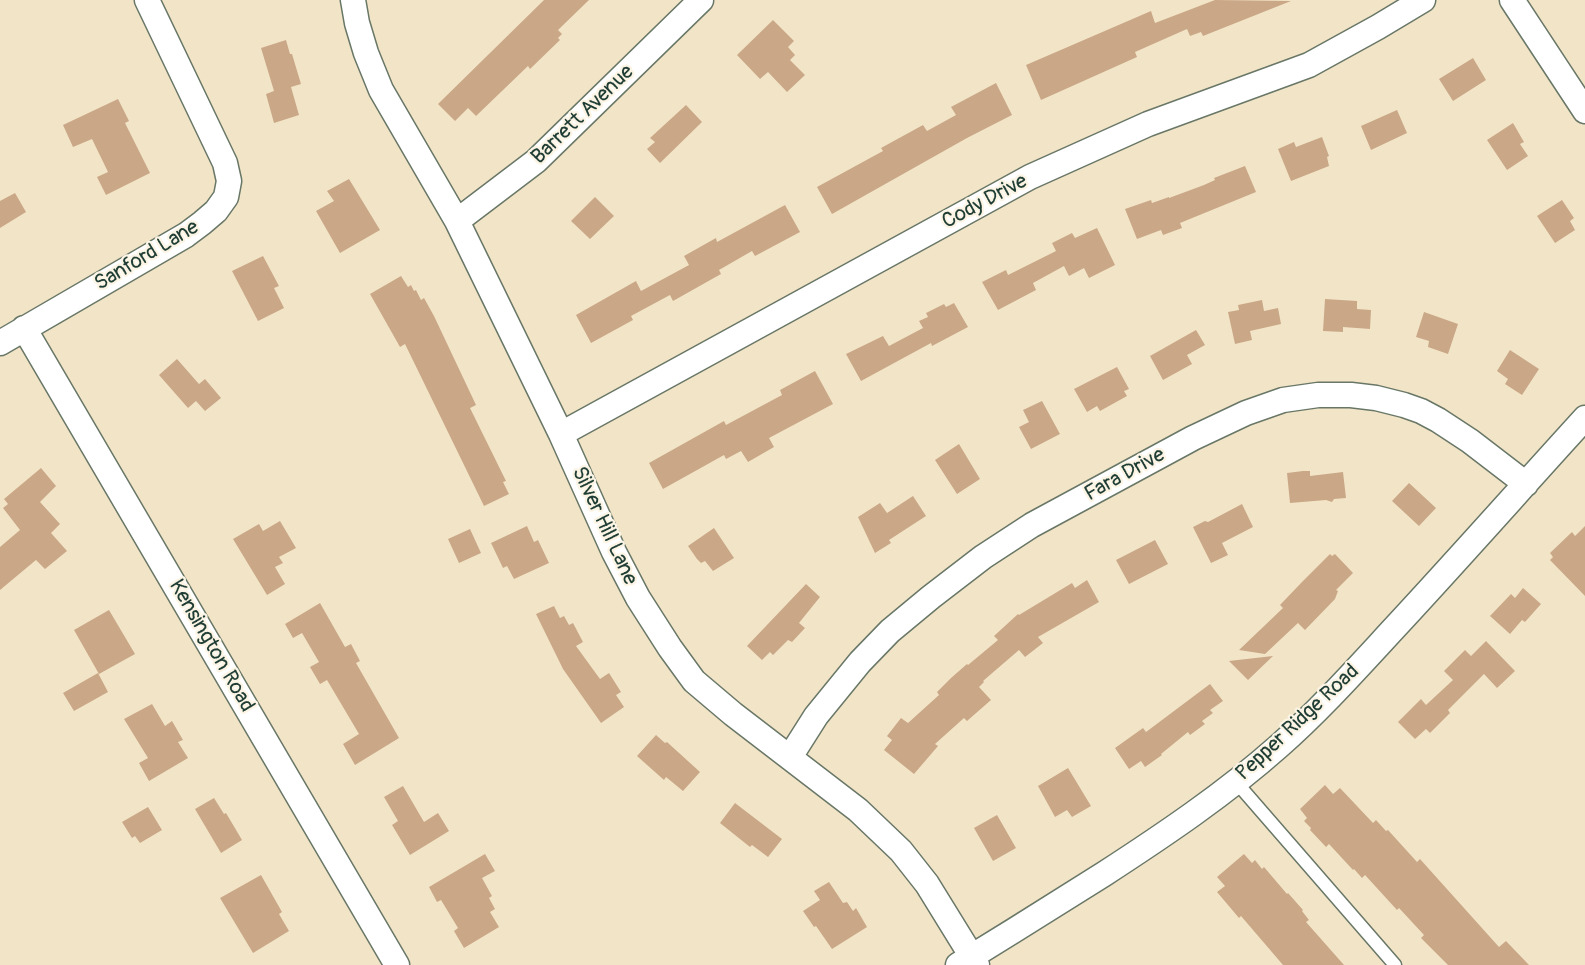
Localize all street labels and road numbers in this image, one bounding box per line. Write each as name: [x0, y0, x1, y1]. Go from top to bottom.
street label: Barrett Avenue: [527, 60, 639, 170]
street label: Cody Drive: [938, 169, 1032, 235]
street label: Sanford Lane: [90, 215, 204, 297]
street label: Fara Drive: [1080, 443, 1170, 507]
street label: Silver Hill Lane: [566, 463, 642, 589]
street label: Kensington Road: [163, 575, 259, 717]
street label: Pepper Ridge Road: [1231, 660, 1365, 786]

